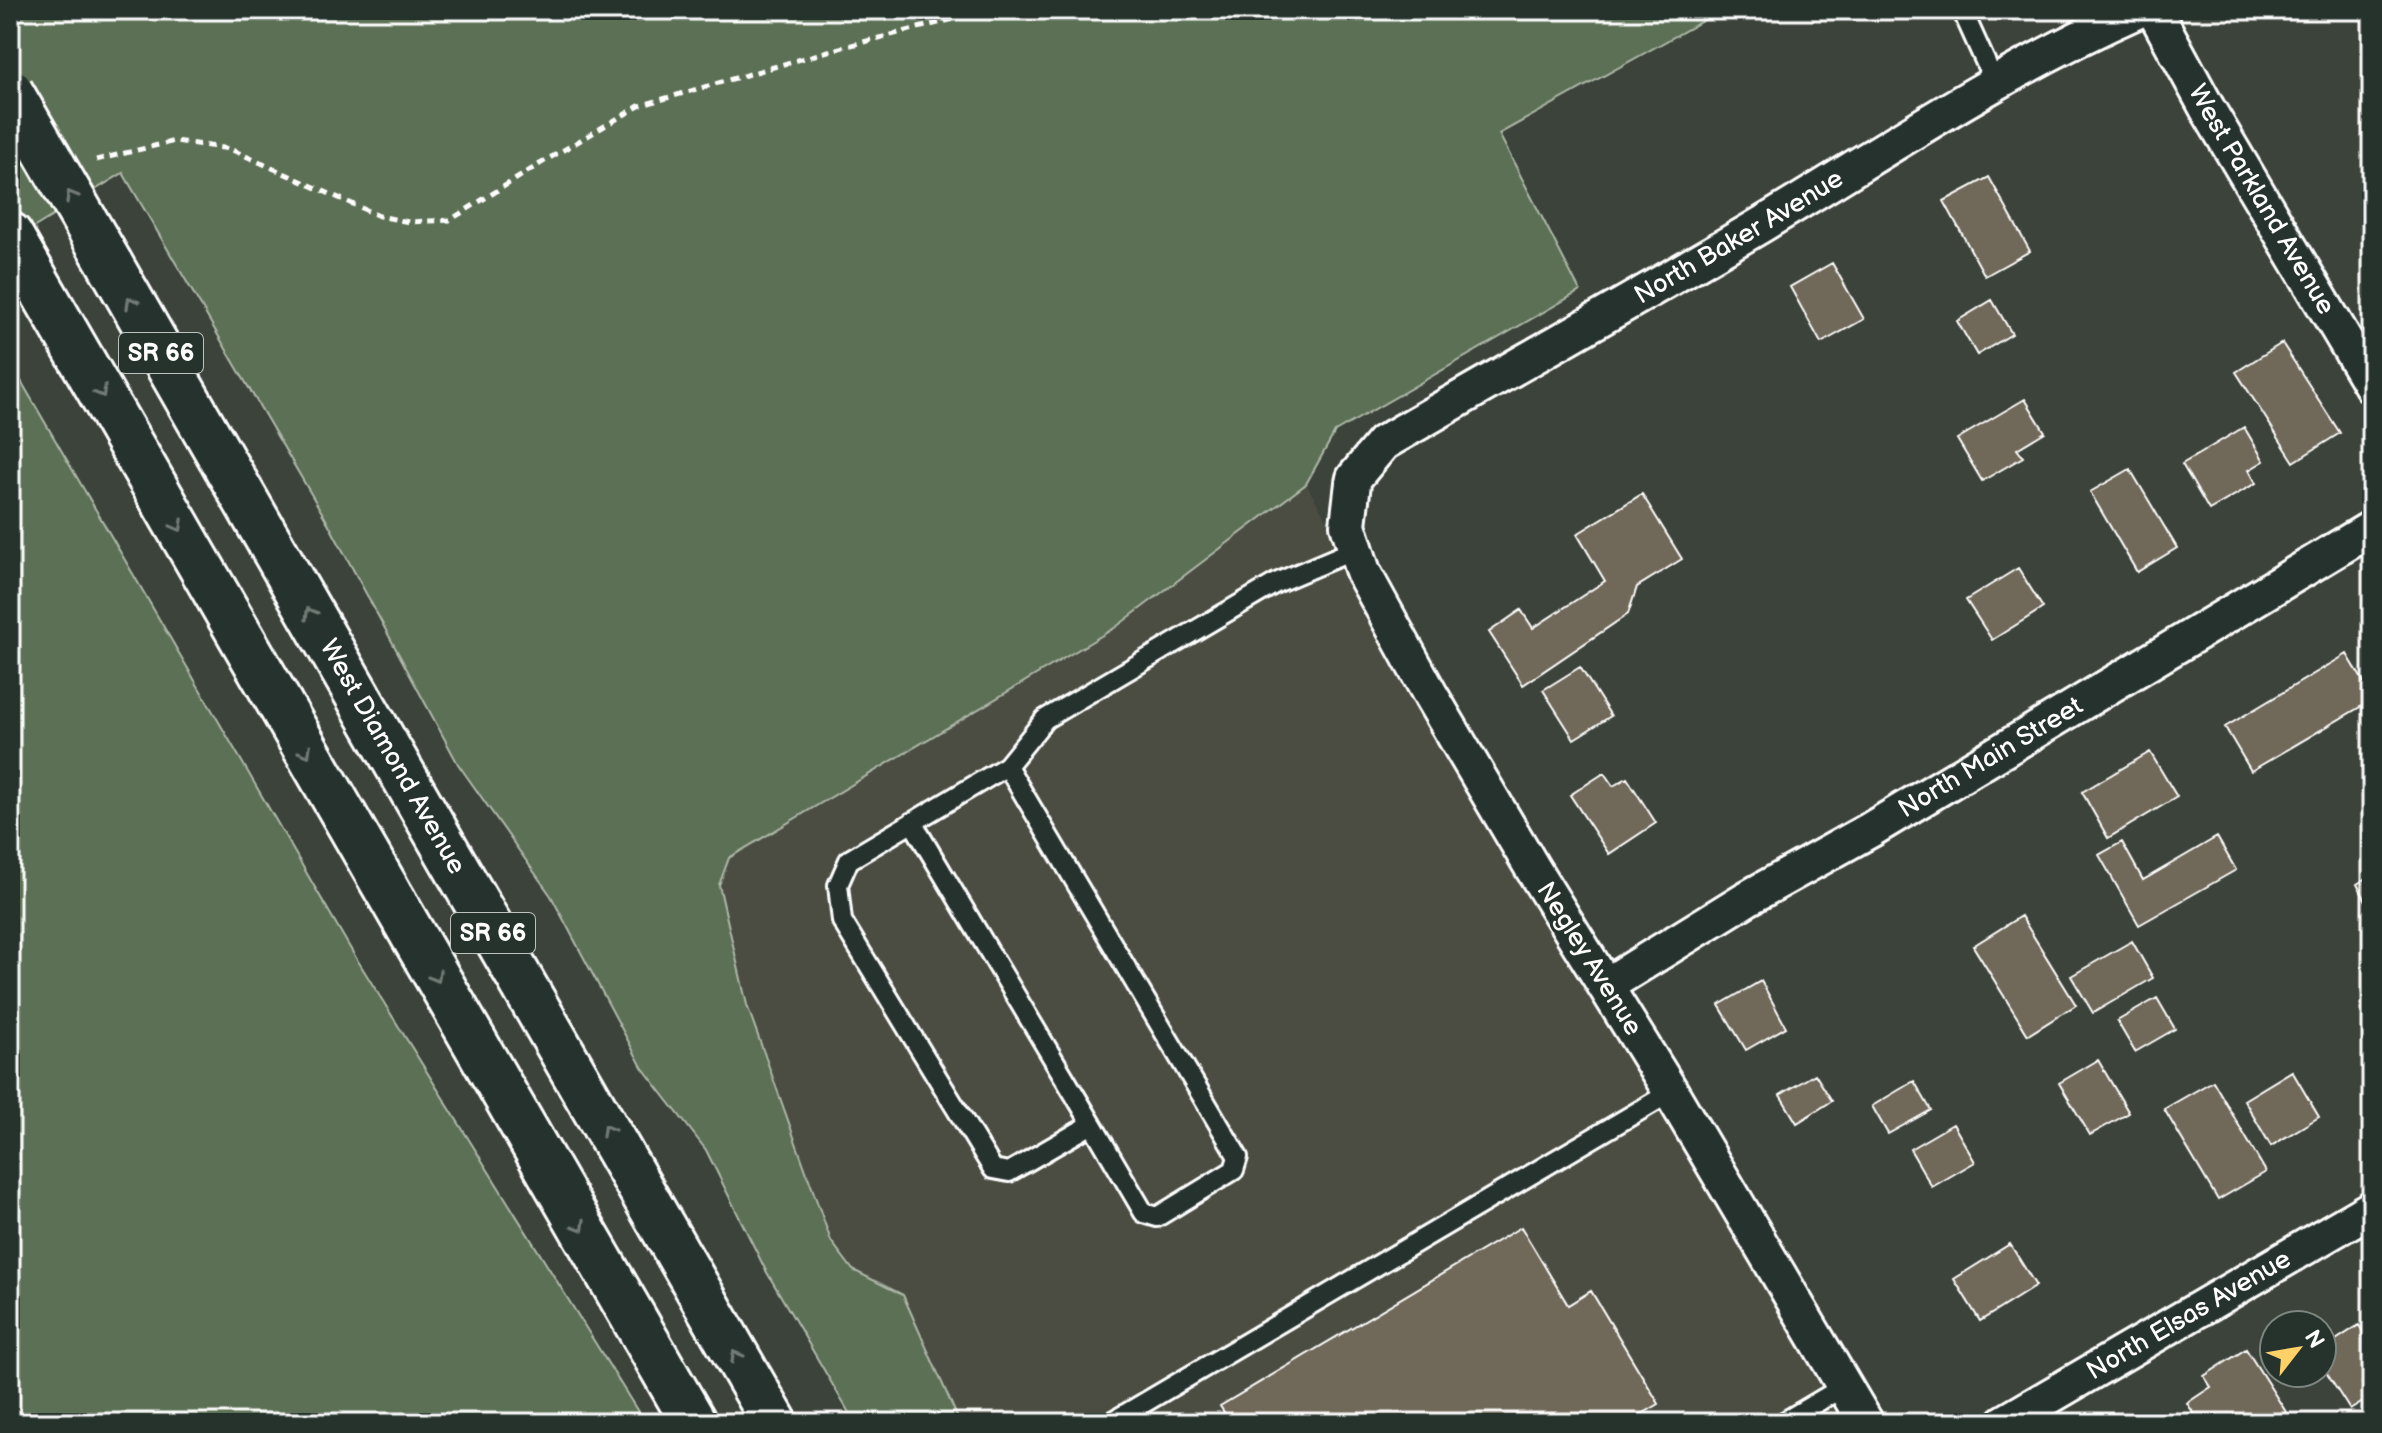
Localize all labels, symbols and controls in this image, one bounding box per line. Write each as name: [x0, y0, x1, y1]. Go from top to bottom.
street label: West Parkland Avenue: [2182, 79, 2342, 320]
street label: North Baker Avenue: [1629, 163, 1849, 311]
one-way arrow: [65, 190, 81, 205]
one-way arrow: [126, 296, 141, 310]
road number: SR 66: [119, 333, 203, 373]
one-way arrow: [91, 383, 107, 398]
one-way arrow: [168, 518, 183, 532]
one-way arrow: [304, 608, 320, 622]
street label: West Diamond Avenue: [313, 634, 472, 880]
street label: North Main Street: [1893, 690, 2088, 825]
one-way arrow: [296, 743, 312, 757]
street label: Negley Avenue: [1529, 877, 1649, 1041]
road number: SR 66: [451, 913, 535, 953]
one-way arrow: [426, 968, 442, 983]
one-way arrow: [601, 1124, 617, 1139]
one-way arrow: [570, 1217, 586, 1232]
street label: North Elsas Avenue: [2081, 1243, 2296, 1387]
north arrow: [2258, 1309, 2338, 1389]
text: N: [2298, 1325, 2330, 1354]
one-way arrow: [730, 1350, 746, 1364]

